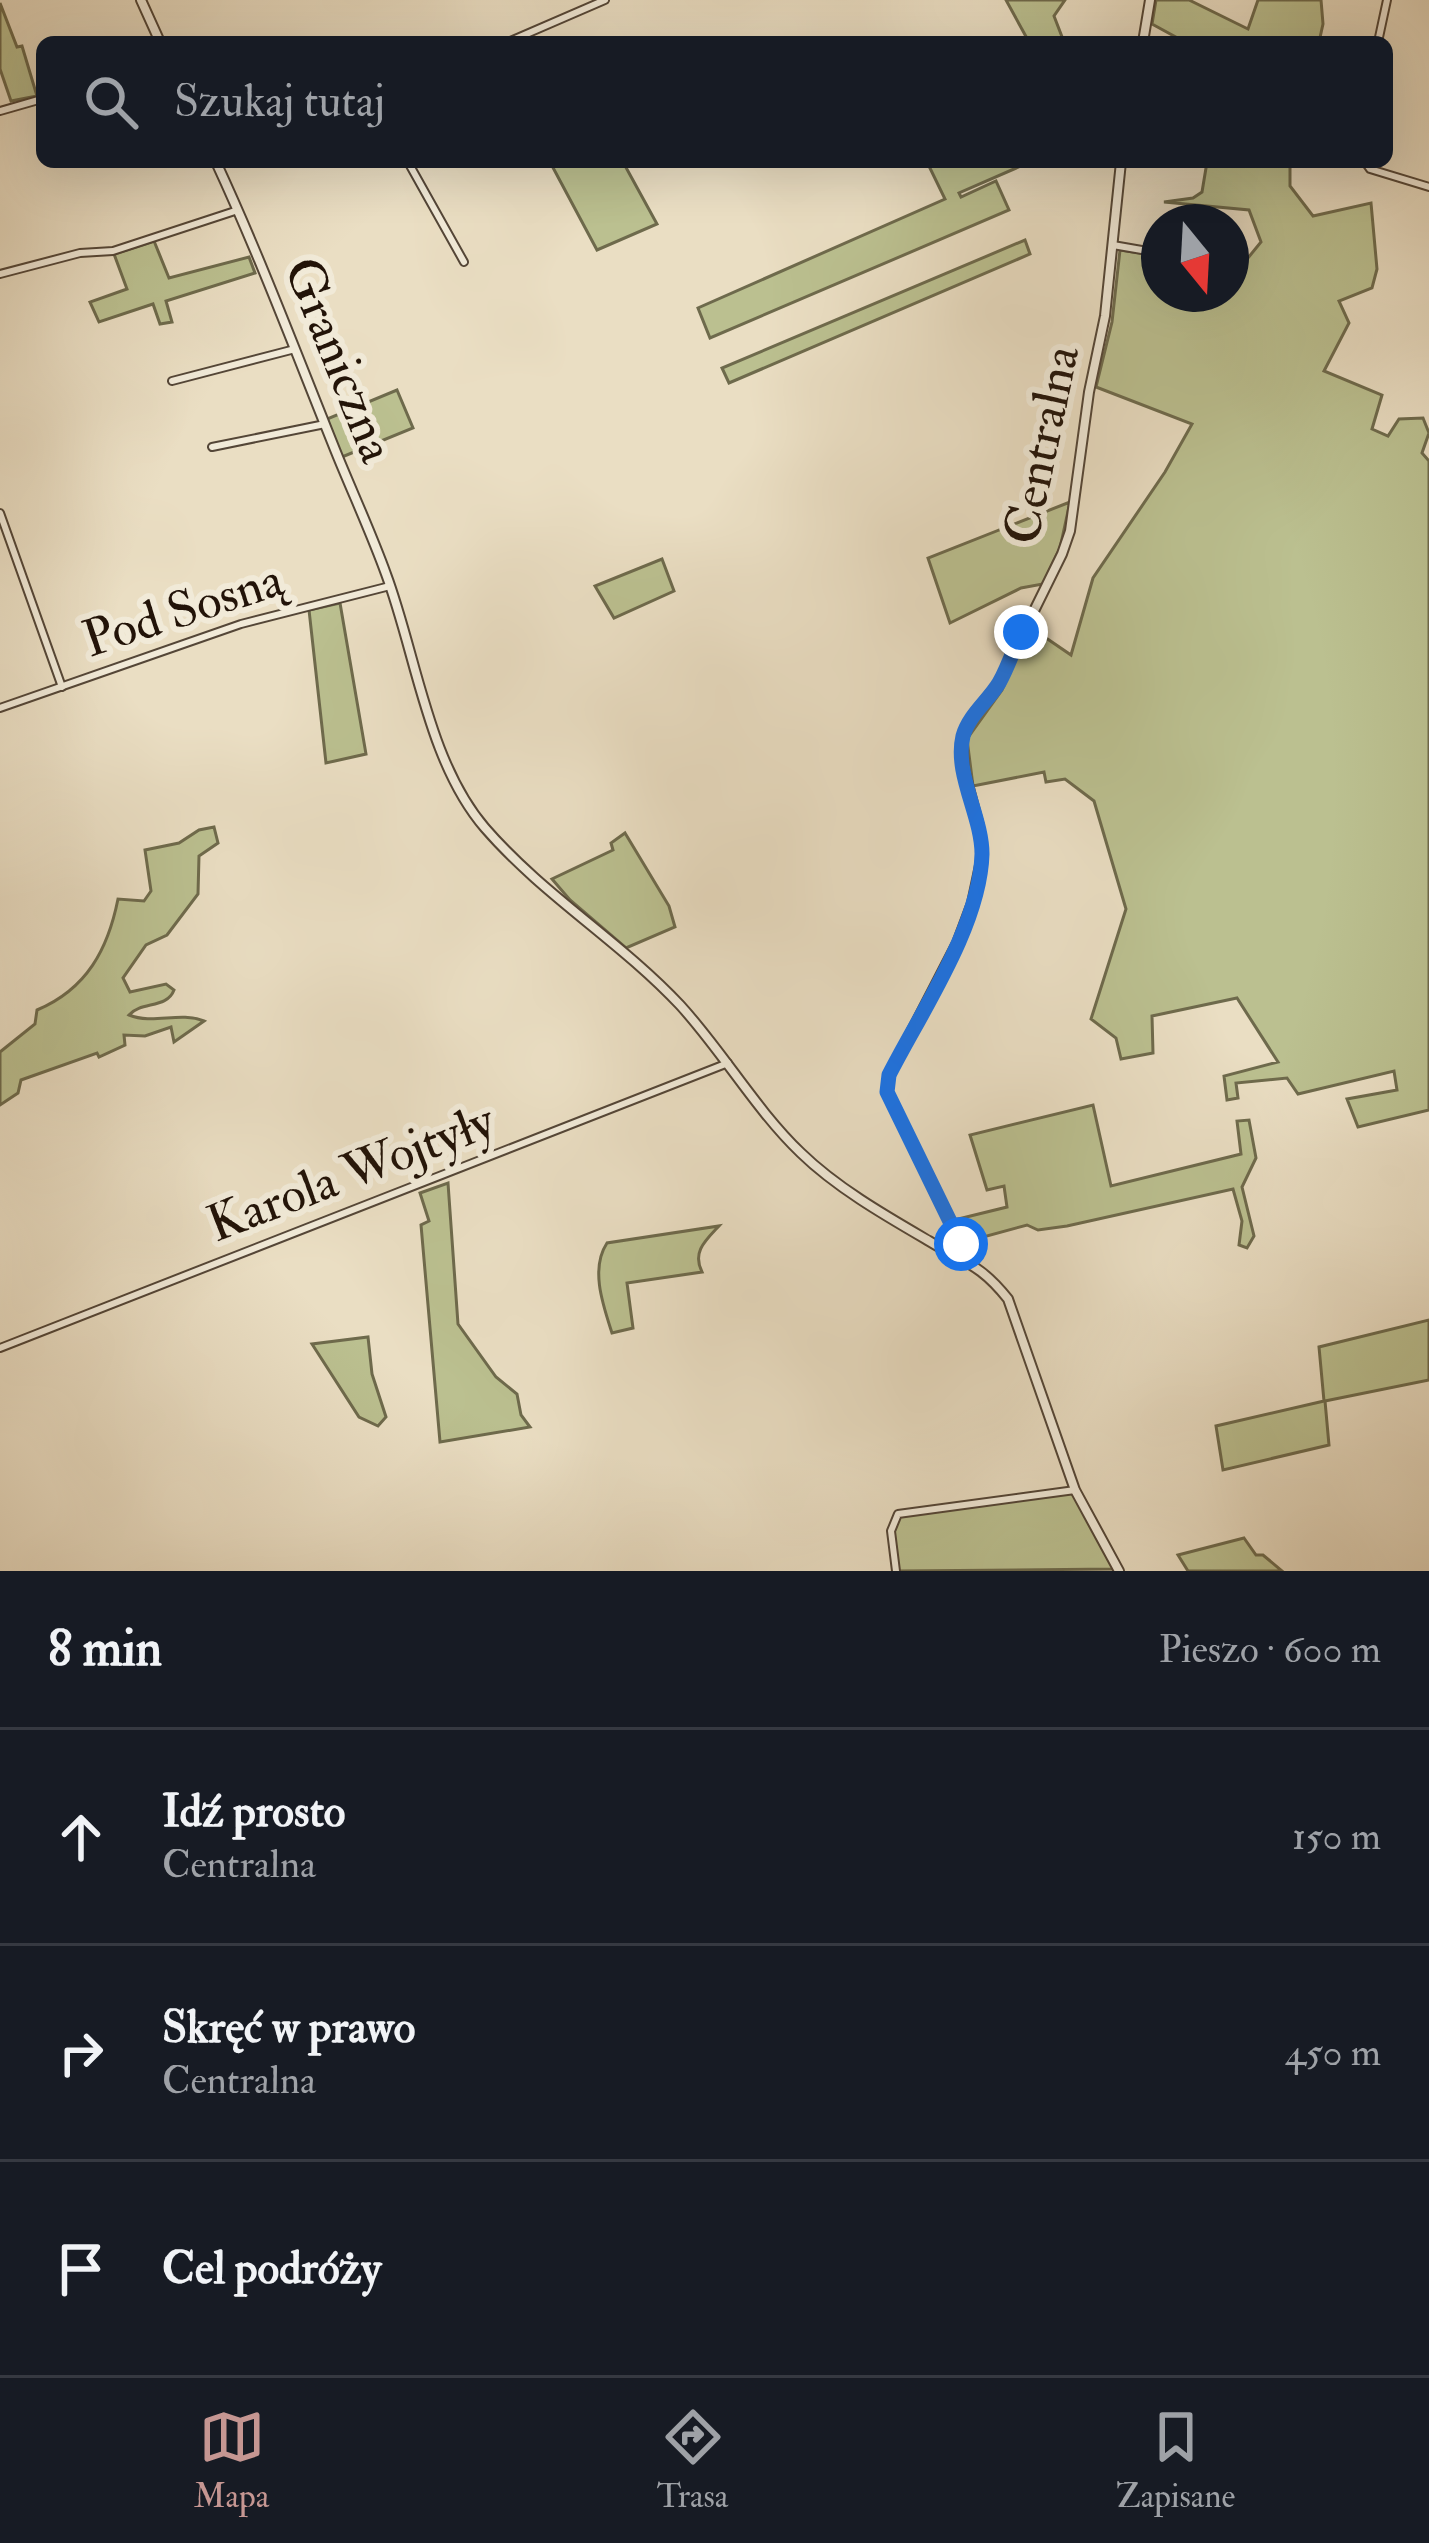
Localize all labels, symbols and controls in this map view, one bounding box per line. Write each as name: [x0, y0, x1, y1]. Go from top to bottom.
search box: [36, 36, 1393, 168]
icon: search: [78, 69, 144, 135]
text: Szukaj tutaj: [174, 74, 385, 130]
north arrow: [1141, 204, 1249, 312]
street label: Graniczna: [269, 248, 409, 473]
street label: Centralna: [990, 339, 1094, 550]
street label: Pod Sosną: [75, 546, 295, 672]
route end: [994, 605, 1048, 659]
street label: Karola Wojtyły: [199, 1088, 505, 1257]
route start: [934, 1217, 988, 1271]
text: 8 min: [48, 1617, 162, 1681]
text: Pieszo · 600 m: [1159, 1625, 1381, 1674]
text: Idź prosto: [162, 1784, 346, 1840]
icon: ahead: [48, 1804, 114, 1870]
text: 150 m: [1292, 1812, 1381, 1861]
text: Centralna: [162, 1840, 316, 1889]
text: Skręć w prawo: [162, 2000, 415, 2056]
icon: right: [48, 2020, 114, 2086]
text: 450 m: [1285, 2028, 1381, 2077]
text: Centralna: [162, 2056, 316, 2105]
icon: arrive: [48, 2236, 114, 2302]
text: Cel podróży: [162, 2241, 381, 2297]
tab: Mapa: [194, 2404, 269, 2517]
tab: Trasa: [657, 2404, 728, 2517]
tab: Zapisane: [1116, 2404, 1235, 2517]

